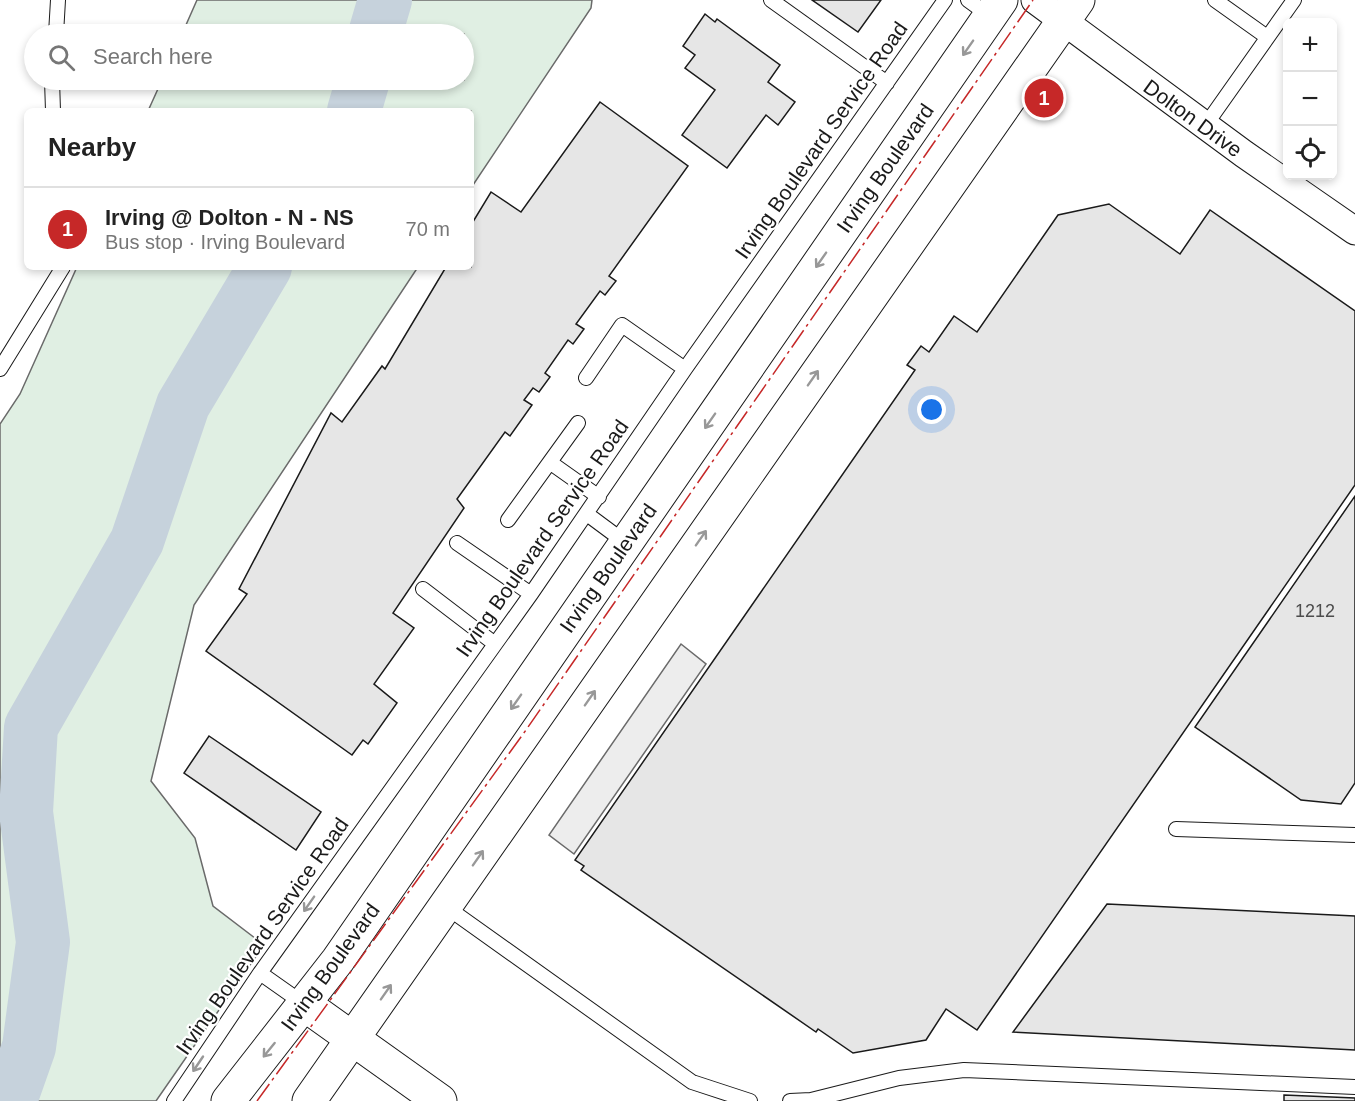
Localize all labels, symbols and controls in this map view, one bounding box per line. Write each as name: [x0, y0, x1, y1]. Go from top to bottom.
street label: Irving Boulevard Service Road: [729, 17, 913, 263]
map controls: [1283, 18, 1337, 180]
button: +: [1283, 18, 1337, 72]
search box: [24, 24, 474, 90]
one-way arrow: [962, 39, 974, 56]
icon: search: [45, 41, 78, 74]
text: Search here: [93, 44, 213, 69]
button: −: [1283, 72, 1337, 126]
street label: Dolton Drive: [1140, 75, 1246, 161]
pin: 1: [1024, 76, 1064, 120]
street label: Irving Boulevard: [831, 99, 939, 237]
button: locate: [1283, 126, 1337, 180]
text: Nearby: [48, 132, 136, 162]
text: Irving @ Dolton - N - NS: [105, 205, 354, 230]
text: 1: [62, 218, 73, 240]
text: 70 m: [406, 218, 450, 240]
text: Bus stop · Irving Boulevard: [105, 231, 345, 253]
one-way arrow: [815, 252, 827, 268]
one-way arrow: [807, 371, 819, 387]
your location: [917, 395, 946, 424]
one-way arrow: [704, 412, 716, 428]
street label: Irving Boulevard Service Road: [450, 415, 634, 661]
street label: Irving Boulevard: [554, 499, 662, 637]
one-way arrow: [695, 531, 707, 547]
house number: 1212: [1295, 601, 1335, 621]
one-way arrow: [584, 691, 596, 707]
one-way arrow: [510, 693, 522, 710]
street label: Irving Boulevard Service Road: [170, 813, 354, 1059]
one-way arrow: [472, 850, 484, 867]
one-way arrow: [303, 895, 315, 911]
street label: Irving Boulevard: [275, 898, 385, 1036]
one-way arrow: [380, 984, 392, 1000]
one-way arrow: [262, 1042, 275, 1058]
one-way arrow: [192, 1056, 205, 1073]

